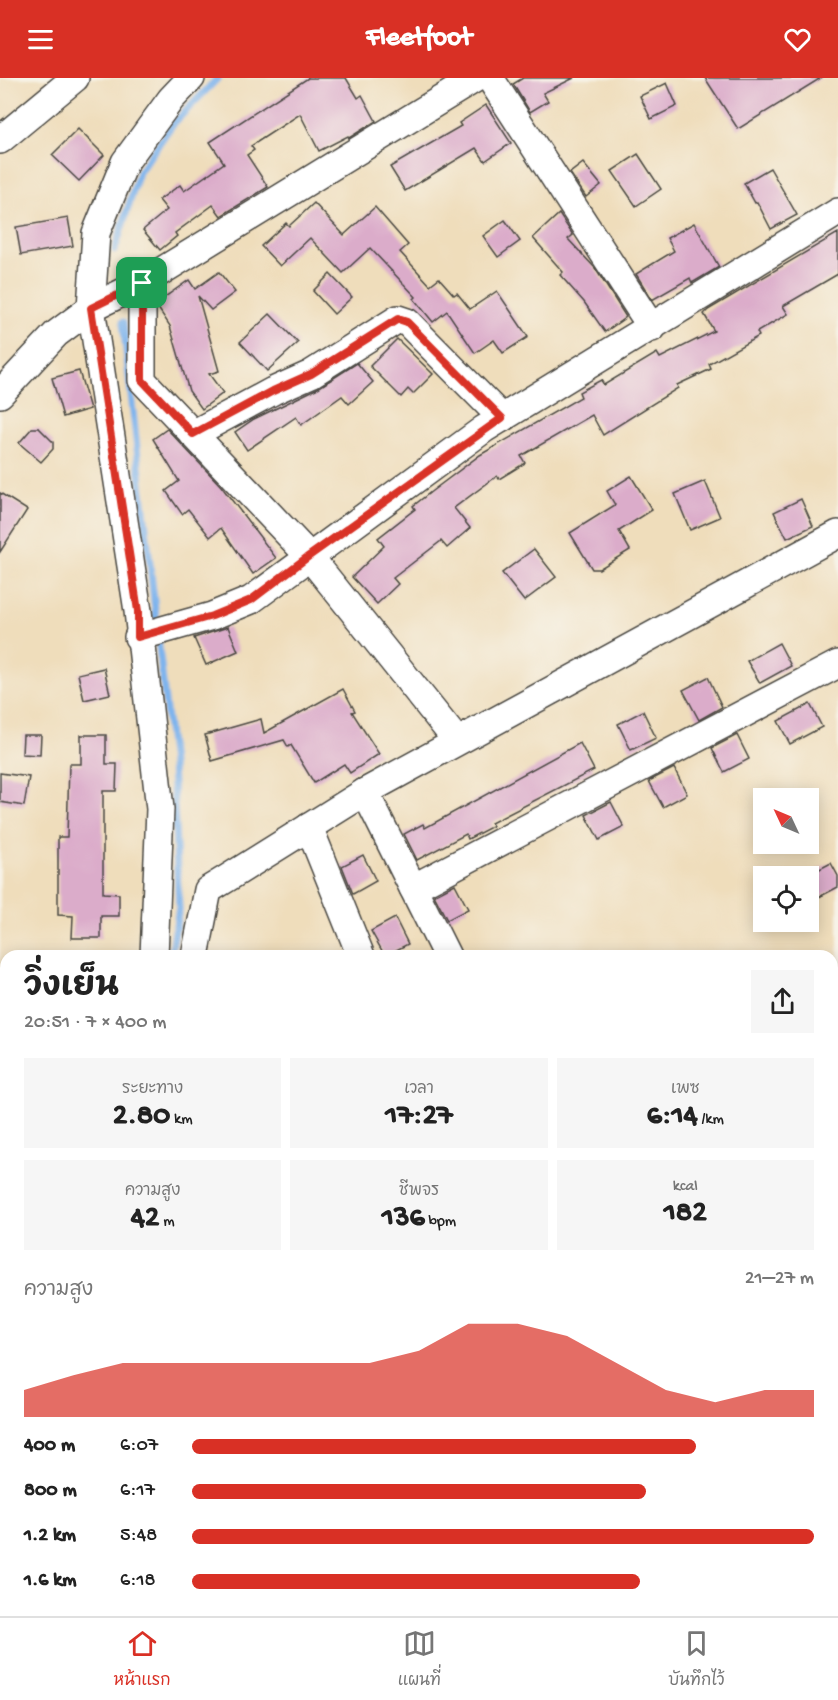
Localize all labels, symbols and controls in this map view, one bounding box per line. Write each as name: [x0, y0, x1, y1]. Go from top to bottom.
icon: menu: [24, 23, 57, 56]
text: Fleetfoot: [366, 23, 472, 55]
icon: heart: [781, 23, 814, 56]
pin: [116, 257, 167, 308]
icon: arrive: [125, 266, 158, 299]
north arrow: [753, 788, 819, 854]
map controls: [753, 788, 819, 932]
button: locate: [753, 866, 819, 932]
text: วิ่งเย็น: [24, 970, 119, 1008]
button: share: [751, 970, 814, 1033]
text: 20:51 · 7 × 400 m: [24, 1012, 166, 1035]
text: ระยะทาง: [122, 1081, 183, 1100]
text: เวลา: [404, 1081, 434, 1100]
text: เพซ: [671, 1081, 700, 1100]
text: 2.80: [113, 1100, 170, 1135]
text: 17:27: [385, 1100, 453, 1135]
text: 6:14: [647, 1100, 698, 1135]
text: km: [170, 1111, 193, 1130]
text: /km: [698, 1111, 724, 1130]
text: kcal: [673, 1178, 698, 1197]
text: ความสูง: [125, 1183, 180, 1202]
text: ชีพจร: [399, 1183, 439, 1202]
text: 182: [664, 1197, 707, 1232]
text: 42: [131, 1202, 160, 1237]
text: 136: [382, 1202, 425, 1237]
text: m: [160, 1213, 175, 1232]
text: bpm: [425, 1213, 456, 1232]
text: 21–27 m: [745, 1268, 814, 1291]
text: ความสูง: [24, 1280, 93, 1303]
text: 400 m: [24, 1435, 75, 1458]
text: 6:07: [120, 1435, 158, 1458]
text: 800 m: [24, 1480, 77, 1503]
text: 6:17: [120, 1480, 155, 1503]
text: 1.2 km: [24, 1525, 76, 1548]
text: 5:48: [120, 1525, 157, 1548]
text: 1.6 km: [24, 1570, 76, 1593]
text: 6:18: [120, 1570, 155, 1593]
tab: หน้าแรก: [114, 1627, 171, 1692]
tab: แผนที่: [398, 1627, 441, 1692]
tab: บันทึกไว้: [668, 1627, 724, 1692]

